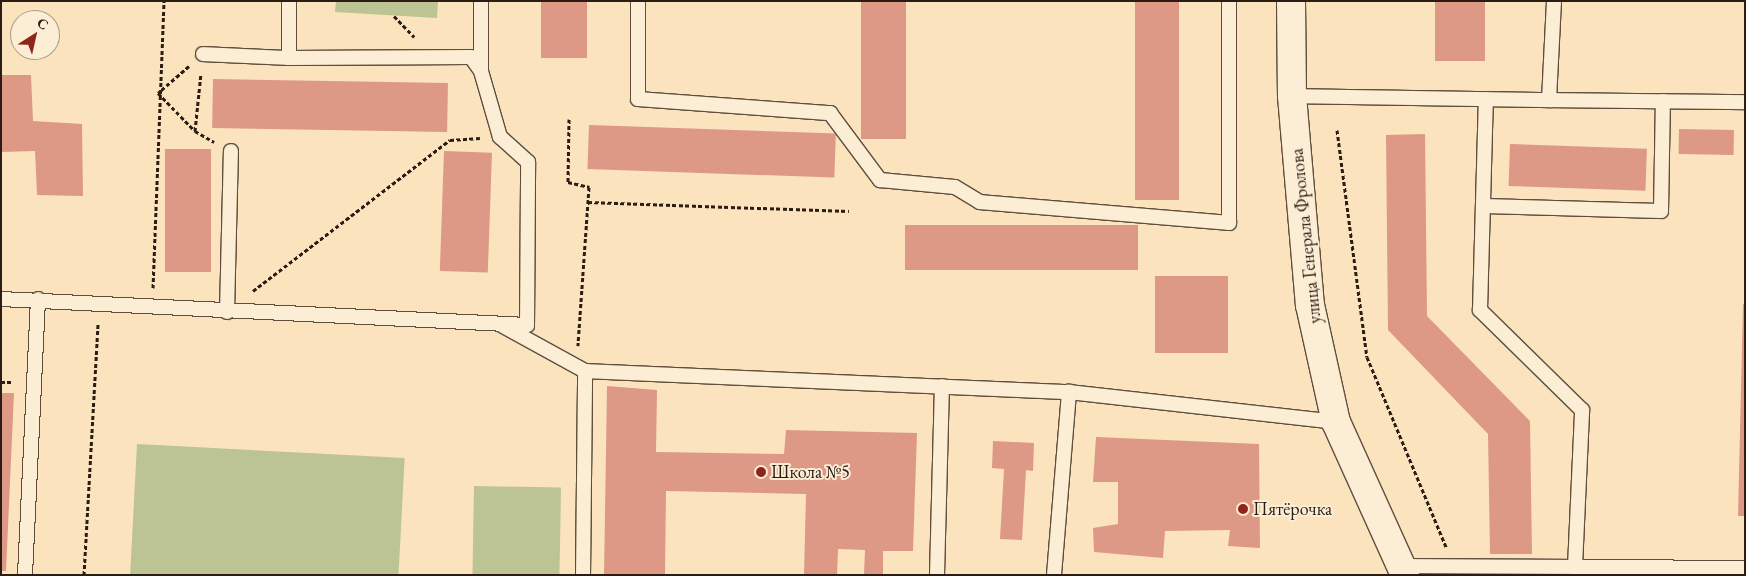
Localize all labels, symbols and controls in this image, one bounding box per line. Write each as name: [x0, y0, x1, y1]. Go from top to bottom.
north arrow: [10, 10, 60, 60]
text: С: [34, 13, 52, 34]
street label: улица Генерала Фролова: [1286, 147, 1326, 325]
place label: Школа №5: [771, 461, 850, 483]
marker: Школа №5: [755, 466, 767, 478]
place label: Пятёрочка: [1253, 498, 1332, 520]
marker: Пятёрочка: [1237, 503, 1249, 515]

